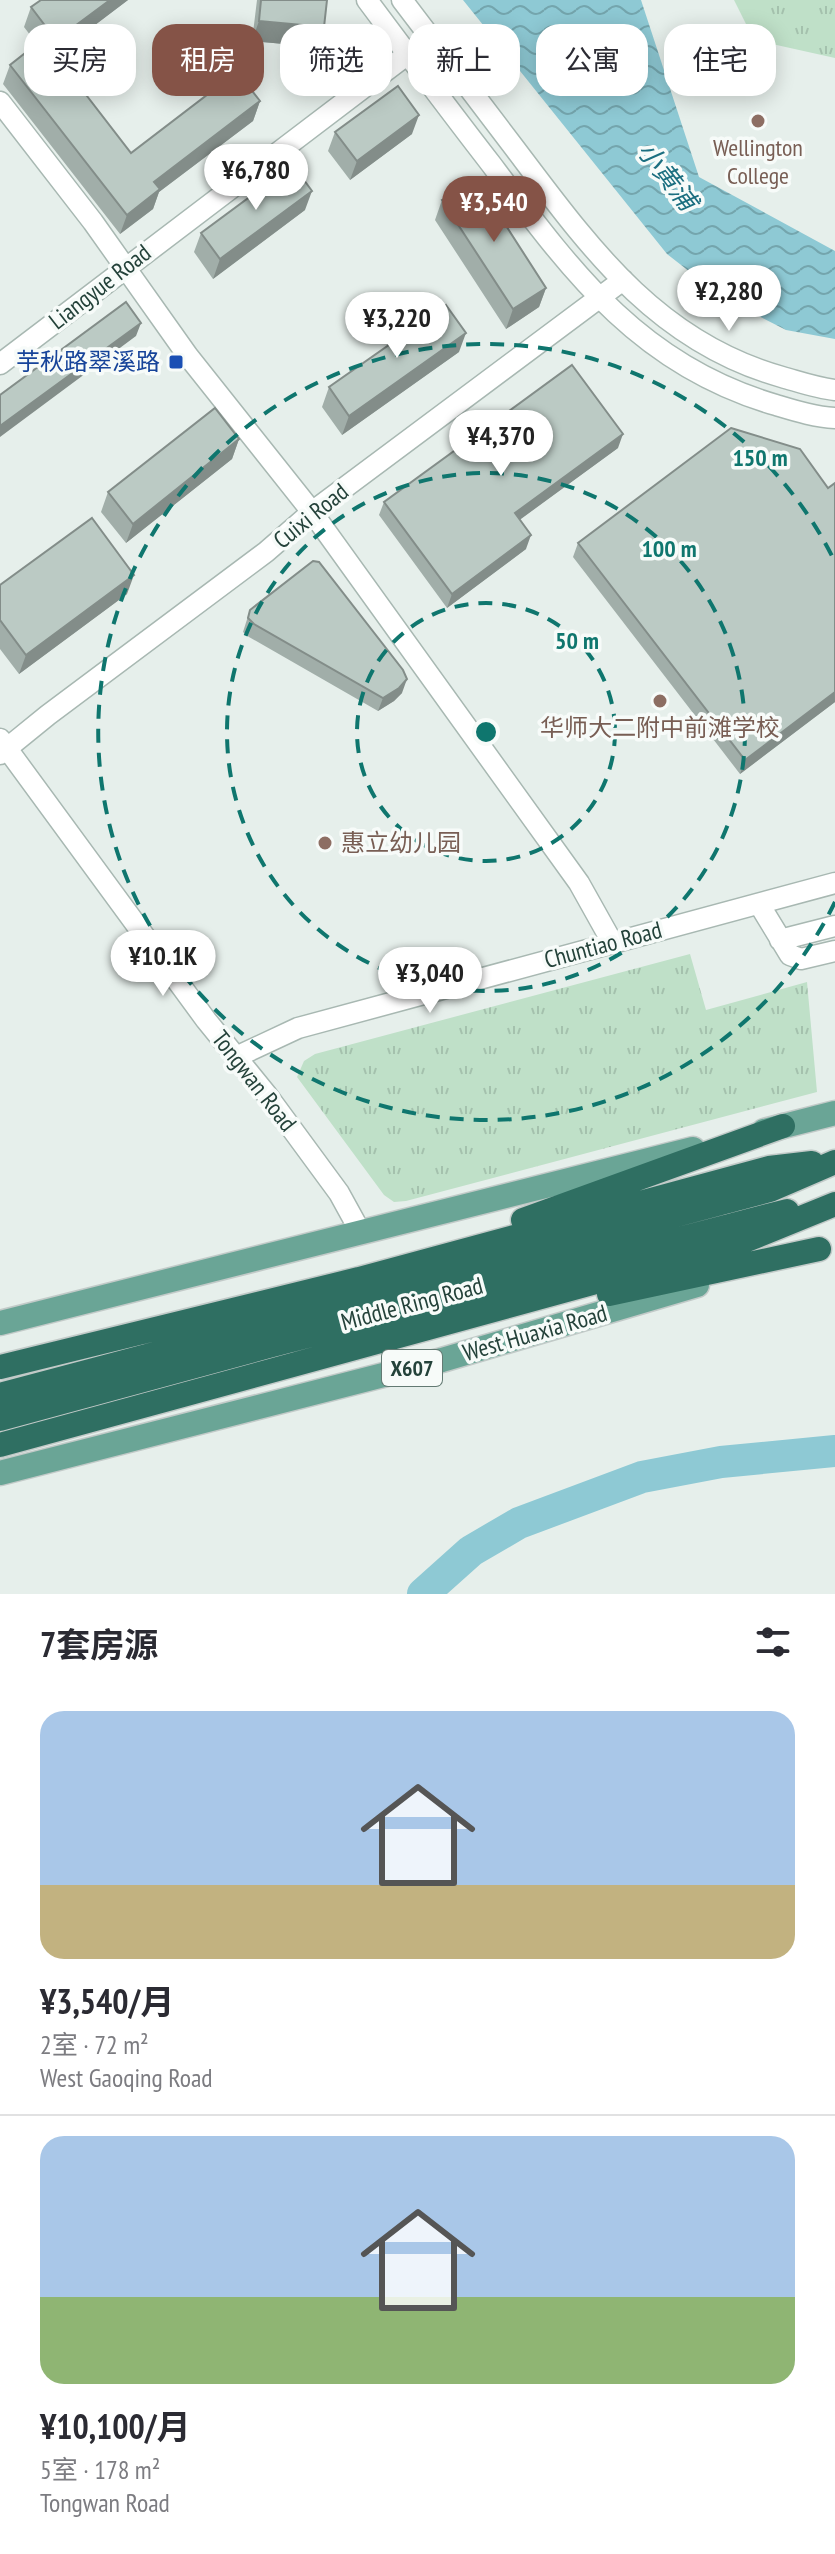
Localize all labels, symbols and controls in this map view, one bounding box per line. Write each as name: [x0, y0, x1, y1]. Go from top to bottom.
chip: 买房: [24, 24, 136, 96]
chip: 租房: [152, 24, 264, 96]
chip: 筛选: [280, 24, 392, 96]
chip: 新上: [408, 24, 520, 96]
chip: 公寓: [536, 24, 648, 96]
chip: 住宅: [664, 24, 776, 96]
marker: Wellington College: [749, 112, 767, 130]
place label: Wellington College: [713, 132, 803, 191]
water label: 小黄浦: [630, 135, 707, 220]
pin: ¥6,780: [191, 144, 321, 212]
text: ¥6,780: [222, 153, 290, 186]
pin: ¥3,540: [429, 176, 559, 244]
text: ¥3,540: [460, 185, 528, 218]
street label: Liangyue Road: [42, 237, 157, 336]
pin: ¥2,280: [664, 265, 794, 333]
text: ¥2,280: [695, 274, 763, 307]
pin: ¥3,220: [332, 292, 462, 360]
text: ¥3,220: [363, 301, 431, 334]
place label: 芋秋路翠溪路: [16, 346, 160, 377]
marker: 芋秋路翠溪路: [167, 353, 185, 371]
pin: ¥4,370: [436, 410, 566, 478]
text: ¥4,370: [467, 419, 535, 452]
text: 150 m: [732, 442, 788, 473]
street label: Cuixi Road: [267, 476, 354, 555]
text: 100 m: [641, 533, 697, 564]
text: 50 m: [555, 625, 599, 656]
marker: 华师大二附中前滩学校: [651, 692, 669, 710]
place label: 华师大二附中前滩学校: [540, 712, 780, 743]
centre of rings: [472, 718, 500, 746]
place label: 惠立幼儿园: [341, 827, 461, 858]
marker: 惠立幼儿园: [316, 834, 334, 852]
street label: Chuntiao Road: [541, 914, 665, 975]
pin: ¥10.1K: [98, 930, 228, 998]
text: ¥10.1K: [129, 939, 197, 972]
pin: ¥3,040: [365, 947, 495, 1015]
text: ¥3,040: [396, 956, 464, 989]
street label: Tongwan Road: [205, 1024, 304, 1137]
street label: Middle Ring Road: [338, 1270, 486, 1337]
street label: West Huaxia Road: [459, 1297, 611, 1368]
road number: X607: [382, 1350, 442, 1386]
icon: filters: [751, 1620, 795, 1664]
text: 7套房源: [40, 1622, 158, 1666]
icon: home: [346, 1763, 490, 1907]
text: ¥3,540/月: [40, 1979, 174, 2023]
text: 2室 · 72 m²: [40, 2028, 149, 2061]
text: West Gaoqing Road: [40, 2061, 213, 2094]
icon: home: [346, 2188, 490, 2332]
text: ¥10,100/月: [40, 2404, 191, 2448]
text: 5室 · 178 m²: [40, 2453, 160, 2486]
text: Tongwan Road: [40, 2486, 170, 2519]

